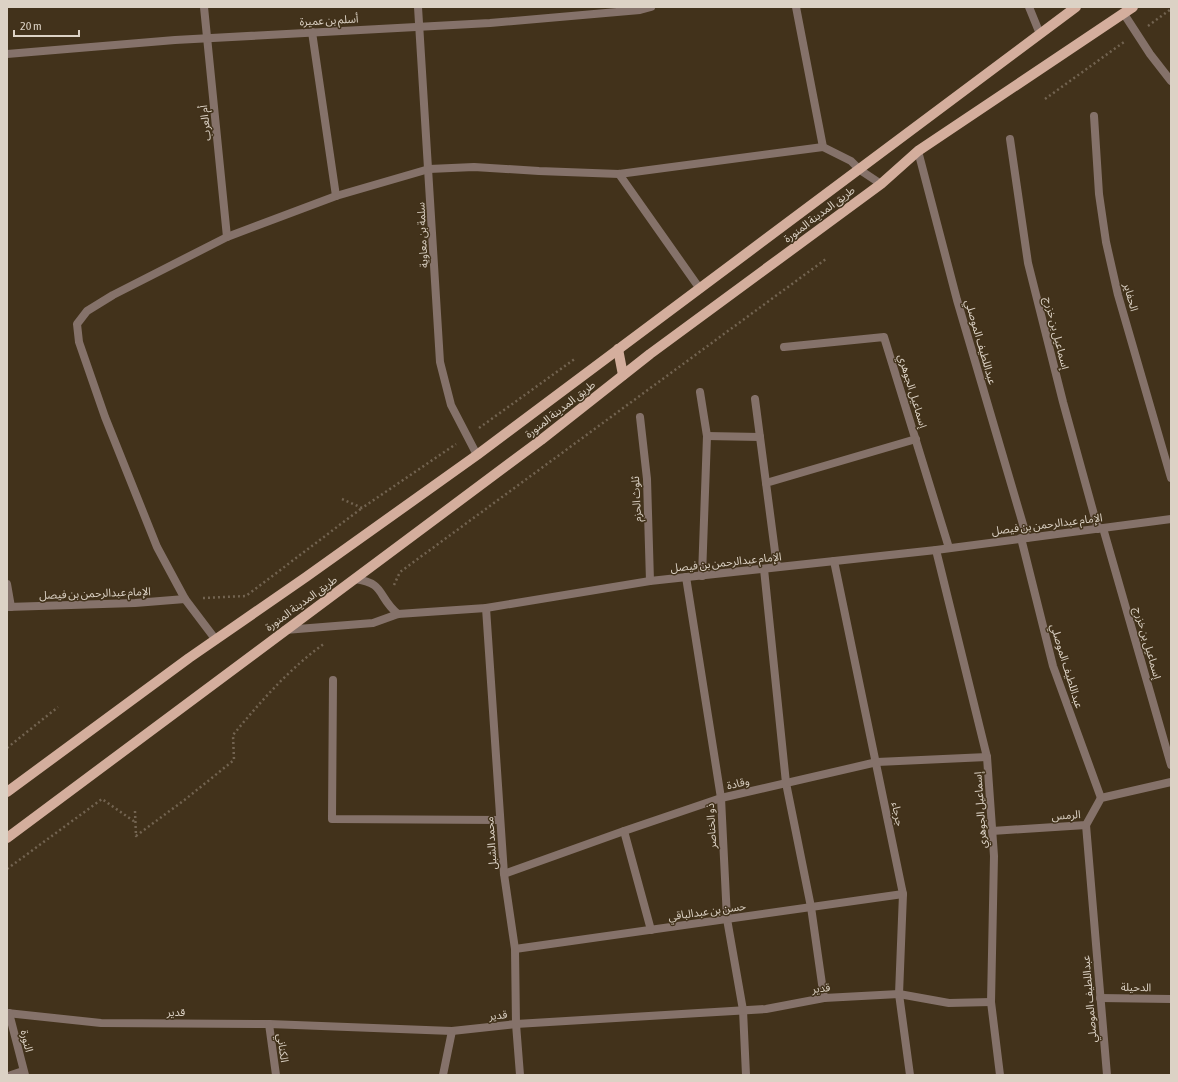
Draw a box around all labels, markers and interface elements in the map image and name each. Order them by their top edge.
scale bar [14,12,79,38]
street label: أسلم بن عميرة [299,12,359,31]
text: 20 m [20,19,42,33]
street label: أم العرب [197,104,215,142]
street label: طريق المدينة المنورة [781,183,857,245]
street label: سلمة بن معاوية [414,201,431,268]
street label: الحفاير [1120,281,1141,313]
street label: إسماعيل بن خزرج [1040,295,1072,372]
street label: عبداللطيف الموصلي [960,298,999,387]
street label: إسماعيل الجوهري [893,353,930,431]
street label: طريق المدينة المنورة [523,378,598,441]
street label: ثلوث الحزم [629,476,645,522]
street label: الإمام عبدالرحمن بن فيصل [991,511,1103,539]
street label: الإمام عبدالرحمن بن فيصل [670,550,782,576]
street label: طريق المدينة المنورة [263,573,340,634]
street label: الإمام عبدالرحمن بن فيصل [39,585,151,603]
street label: إسماعيل بن خزرج [1130,606,1164,682]
street label: عبداللطيف الموصلي [1045,622,1086,711]
street label: إسماعيل الجوهري [971,770,992,849]
street label: وقادة [726,775,751,792]
street label: جرجاء [889,801,906,828]
street label: ذو الخناصر [704,803,719,850]
street label: الرمس [1051,808,1081,823]
street label: محمد الشبل [483,816,500,870]
street label: حسن بن عبدالباقي [667,900,748,926]
street label: عبداللطيف الموصلي [1079,954,1102,1043]
street label: قدير [810,981,831,996]
street label: الدحيلة [1121,981,1151,994]
street label: قدير [166,1006,185,1019]
street label: قدير [487,1008,508,1023]
street label: النورة [17,1029,36,1054]
street label: الكناني [272,1033,291,1064]

